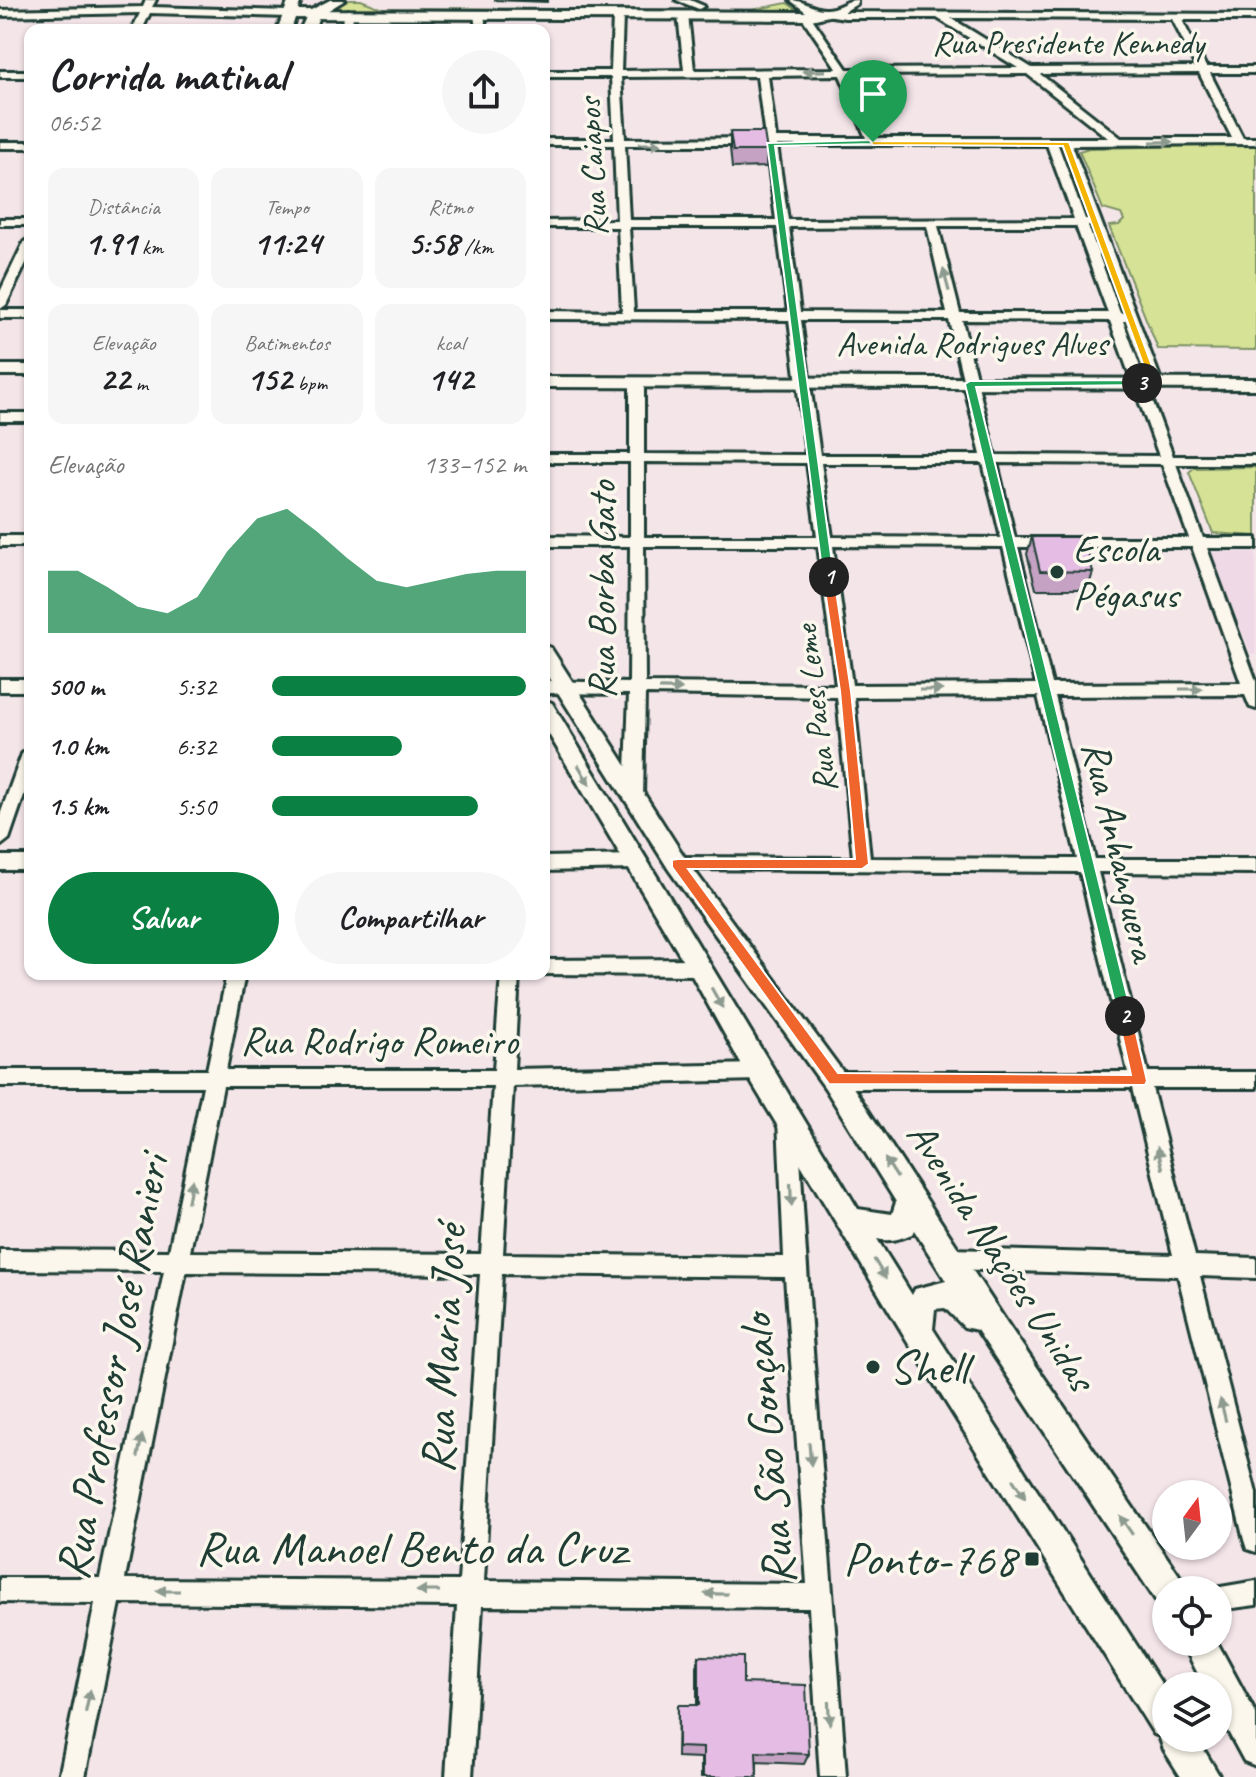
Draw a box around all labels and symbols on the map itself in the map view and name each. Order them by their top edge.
street label: Rua Presidente Kennedy [932,21,1207,64]
pin [839,60,907,142]
one-way arrow [801,65,826,78]
street label: Rua Caiapos [567,94,617,237]
one-way arrow [1150,136,1175,149]
one-way arrow [638,138,663,150]
one-way arrow [940,267,952,292]
street label: Avenida Rodrigues Alves [837,322,1111,365]
pin: 3 [1122,363,1162,403]
street label: Rua Borba Gato [577,479,627,699]
place label: Escola Pégasus [1073,524,1182,620]
pin: 1 [809,557,849,597]
marker: Escola Pégasus [1048,563,1066,581]
street label: Rua Paes Leme [783,621,847,795]
one-way arrow [659,682,684,695]
one-way arrow [1179,683,1204,695]
one-way arrow [919,684,944,696]
street label: Rua Anhanguera [1070,736,1170,969]
one-way arrow [577,764,591,786]
one-way arrow [711,987,724,1010]
pin: 2 [1105,996,1145,1036]
street label: Rua Rodrigo Romeiro [240,1016,519,1066]
street label: Avenida Nações Unidas [896,1112,1108,1402]
street label: Rua Professor José Ranieri [41,1145,184,1584]
one-way arrow [1153,1145,1165,1170]
one-way arrow [883,1157,898,1178]
one-way arrow [185,1178,197,1203]
one-way arrow [784,1183,797,1208]
street label: Rua Maria José [407,1216,480,1474]
one-way arrow [873,1258,887,1280]
street label: Rua São Gonçalo [725,1307,809,1588]
place label: Shell [889,1337,975,1397]
marker: Shell [864,1358,882,1376]
one-way arrow [1217,1397,1229,1422]
one-way arrow [134,1433,147,1458]
one-way arrow [804,1442,817,1467]
one-way arrow [1011,1478,1025,1500]
north arrow [1152,1480,1232,1560]
one-way arrow [1119,1515,1134,1536]
street label: Rua Manoel Bento da Cruz [196,1518,631,1578]
place label: Ponto-768 [843,1529,1020,1589]
marker: Ponto-768 [1023,1550,1041,1568]
one-way arrow [155,1585,180,1597]
one-way arrow [415,1585,440,1597]
one-way arrow [703,1588,728,1601]
one-way arrow [82,1688,95,1713]
one-way arrow [823,1701,836,1726]

